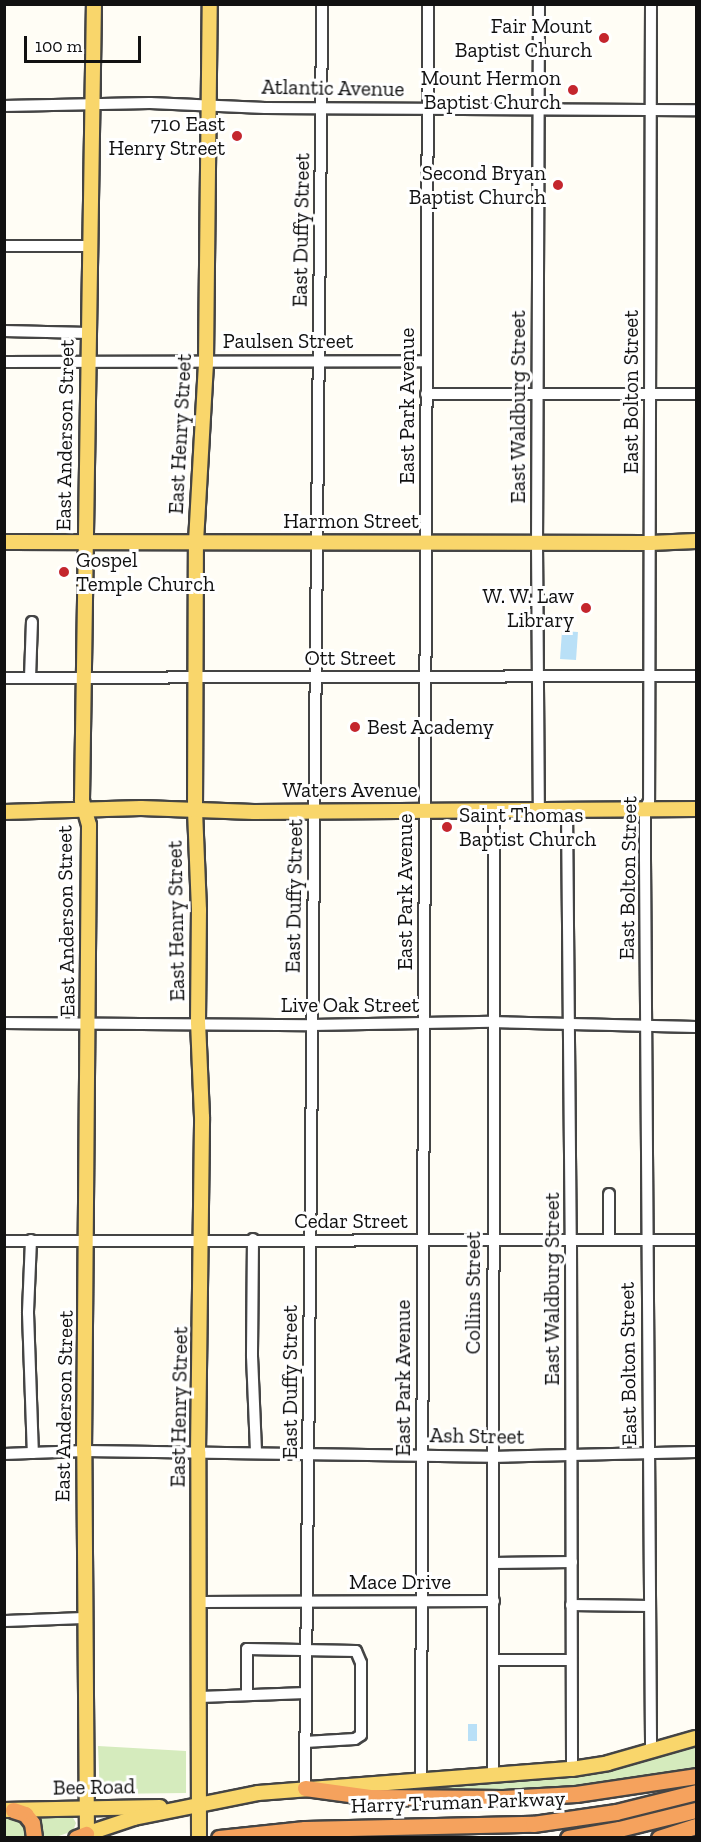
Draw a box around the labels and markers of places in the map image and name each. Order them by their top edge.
place label: Fair Mount Baptist Church [455,13,592,63]
marker: Fair Mount Baptist Church [597,31,611,45]
place label: Mount Hermon Baptist Church [421,65,561,115]
marker: Mount Hermon Baptist Church [566,83,580,97]
place label: 710 East Henry Street [108,111,225,161]
marker: 710 East Henry Street [230,129,244,143]
place label: Second Bryan Baptist Church [409,160,546,210]
marker: Second Bryan Baptist Church [551,178,565,192]
place label: Gospel Temple Church [76,547,215,597]
marker: Gospel Temple Church [57,565,71,579]
place label: W. W. Law Library [482,583,574,633]
marker: W. W. Law Library [579,601,593,615]
place label: Best Academy [367,714,494,740]
marker: Best Academy [348,720,362,734]
place label: Saint Thomas Baptist Church [459,802,596,852]
marker: Saint Thomas Baptist Church [440,820,454,834]

